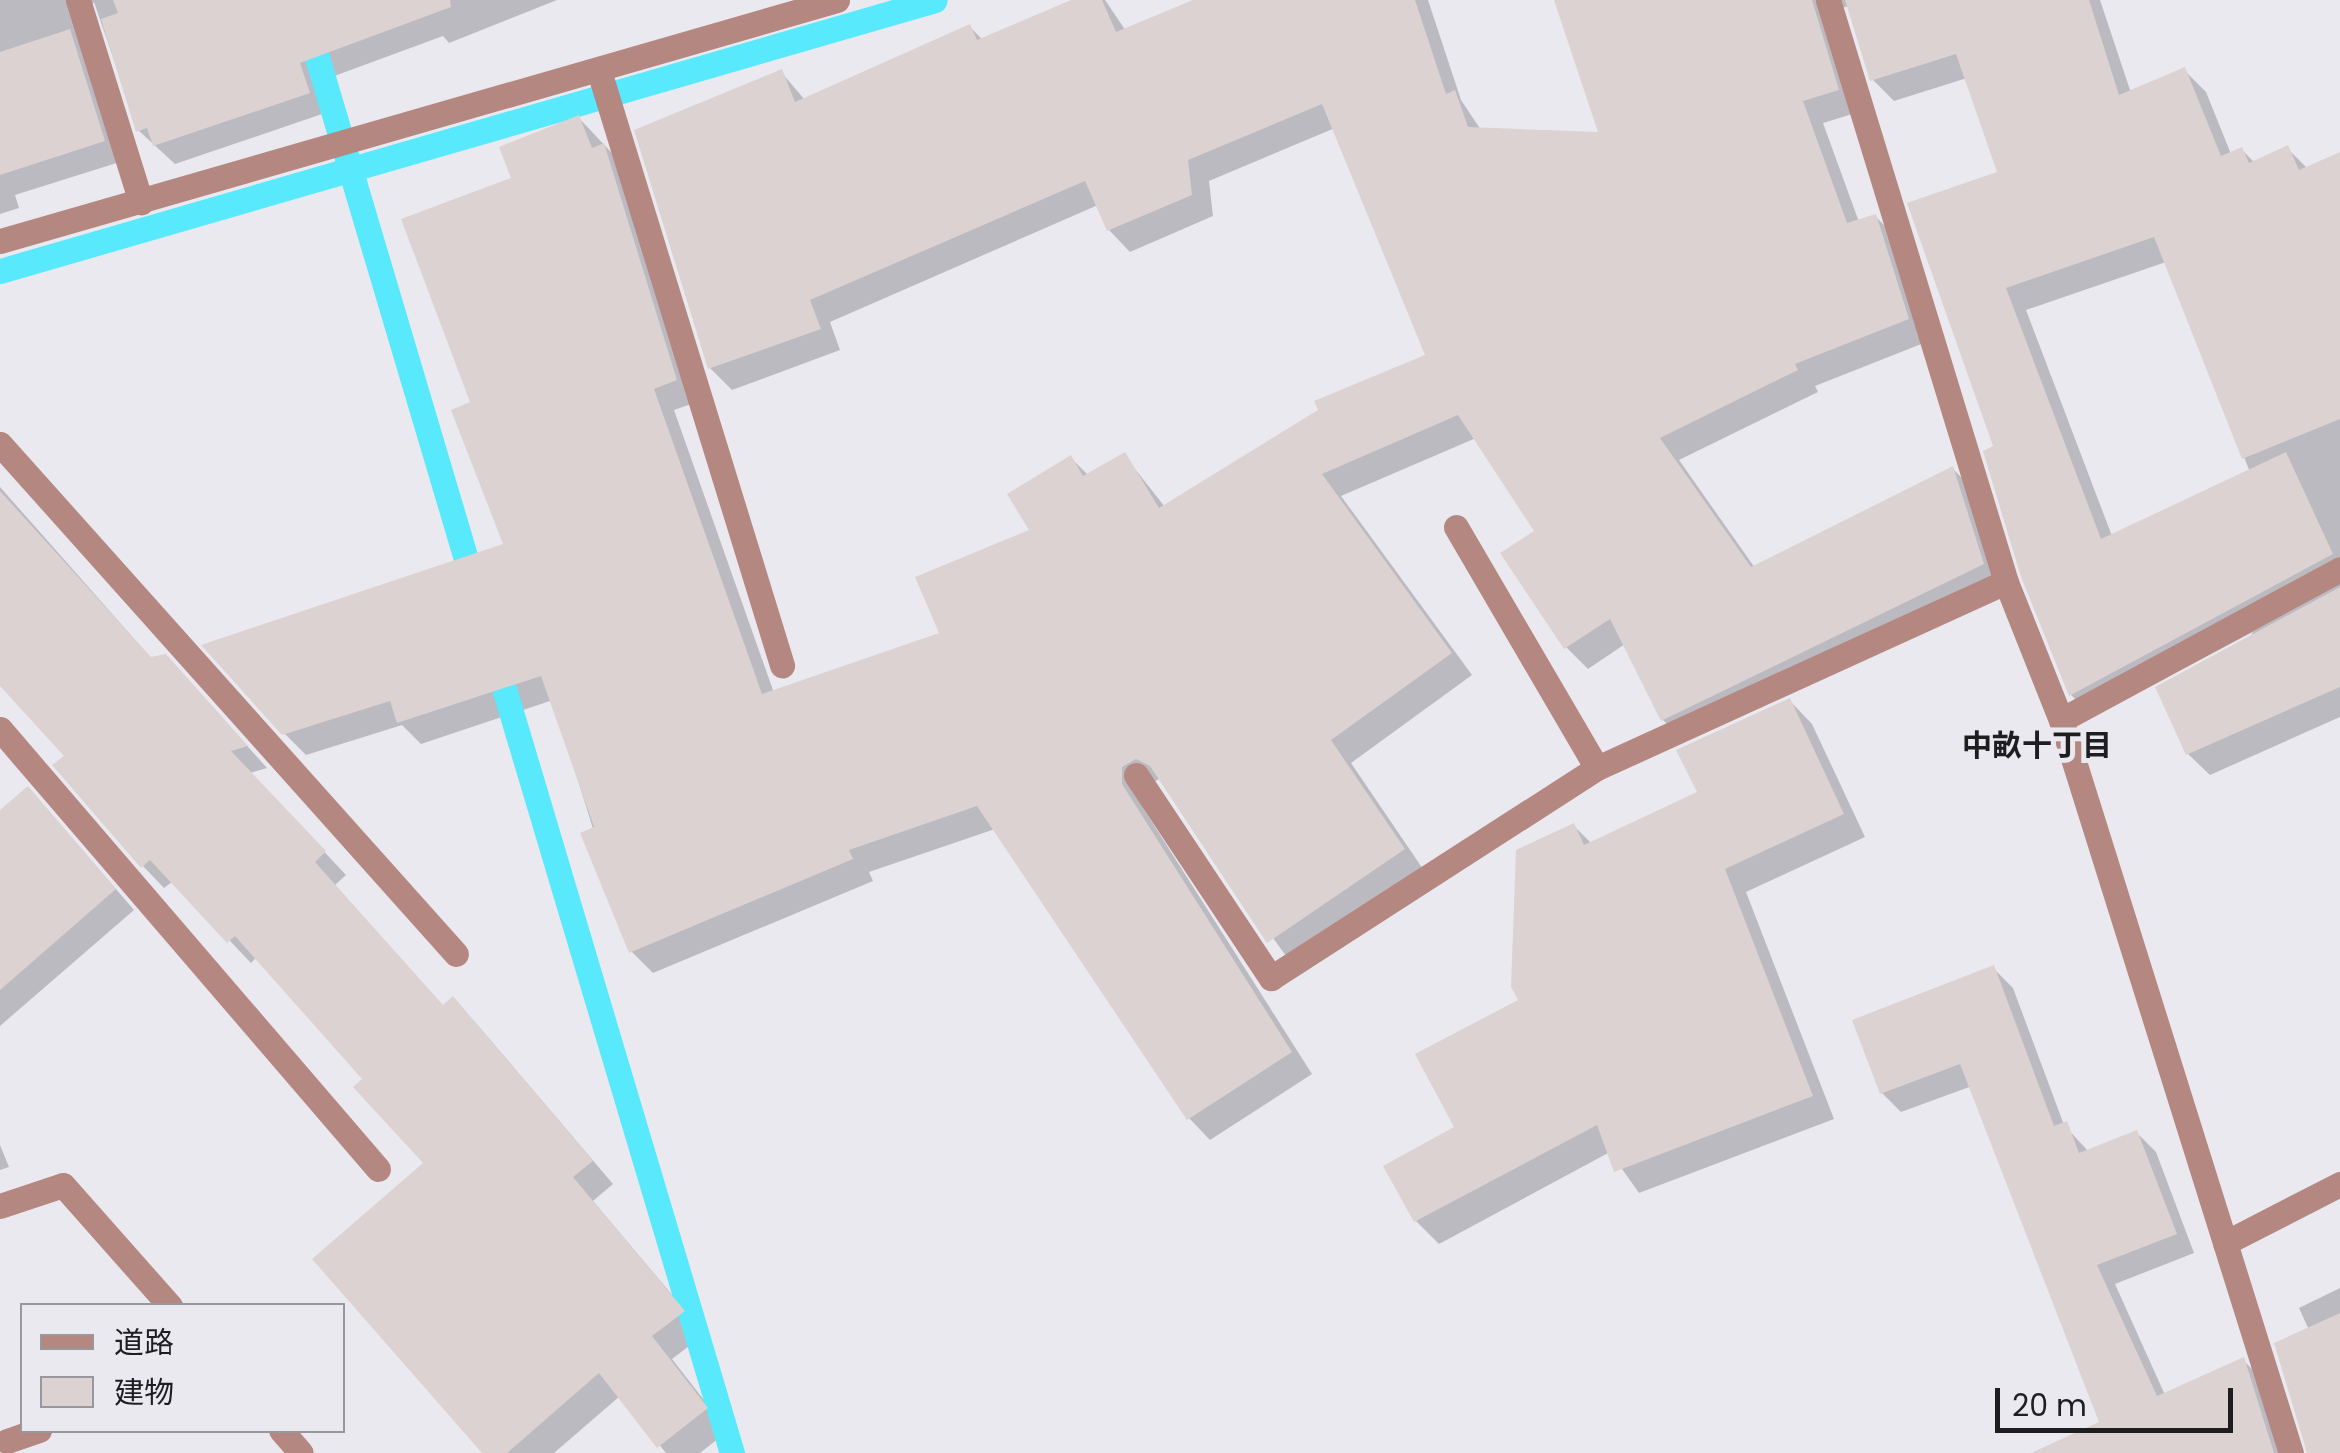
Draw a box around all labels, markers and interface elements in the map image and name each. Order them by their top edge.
district label: 中畝十丁目 [1962,728,2112,764]
legend [20,1303,345,1433]
text: 道路 [114,1321,174,1364]
scale bar [2000,1368,2238,1430]
text: 建物 [114,1371,174,1414]
text: 20 m [2012,1384,2087,1427]

